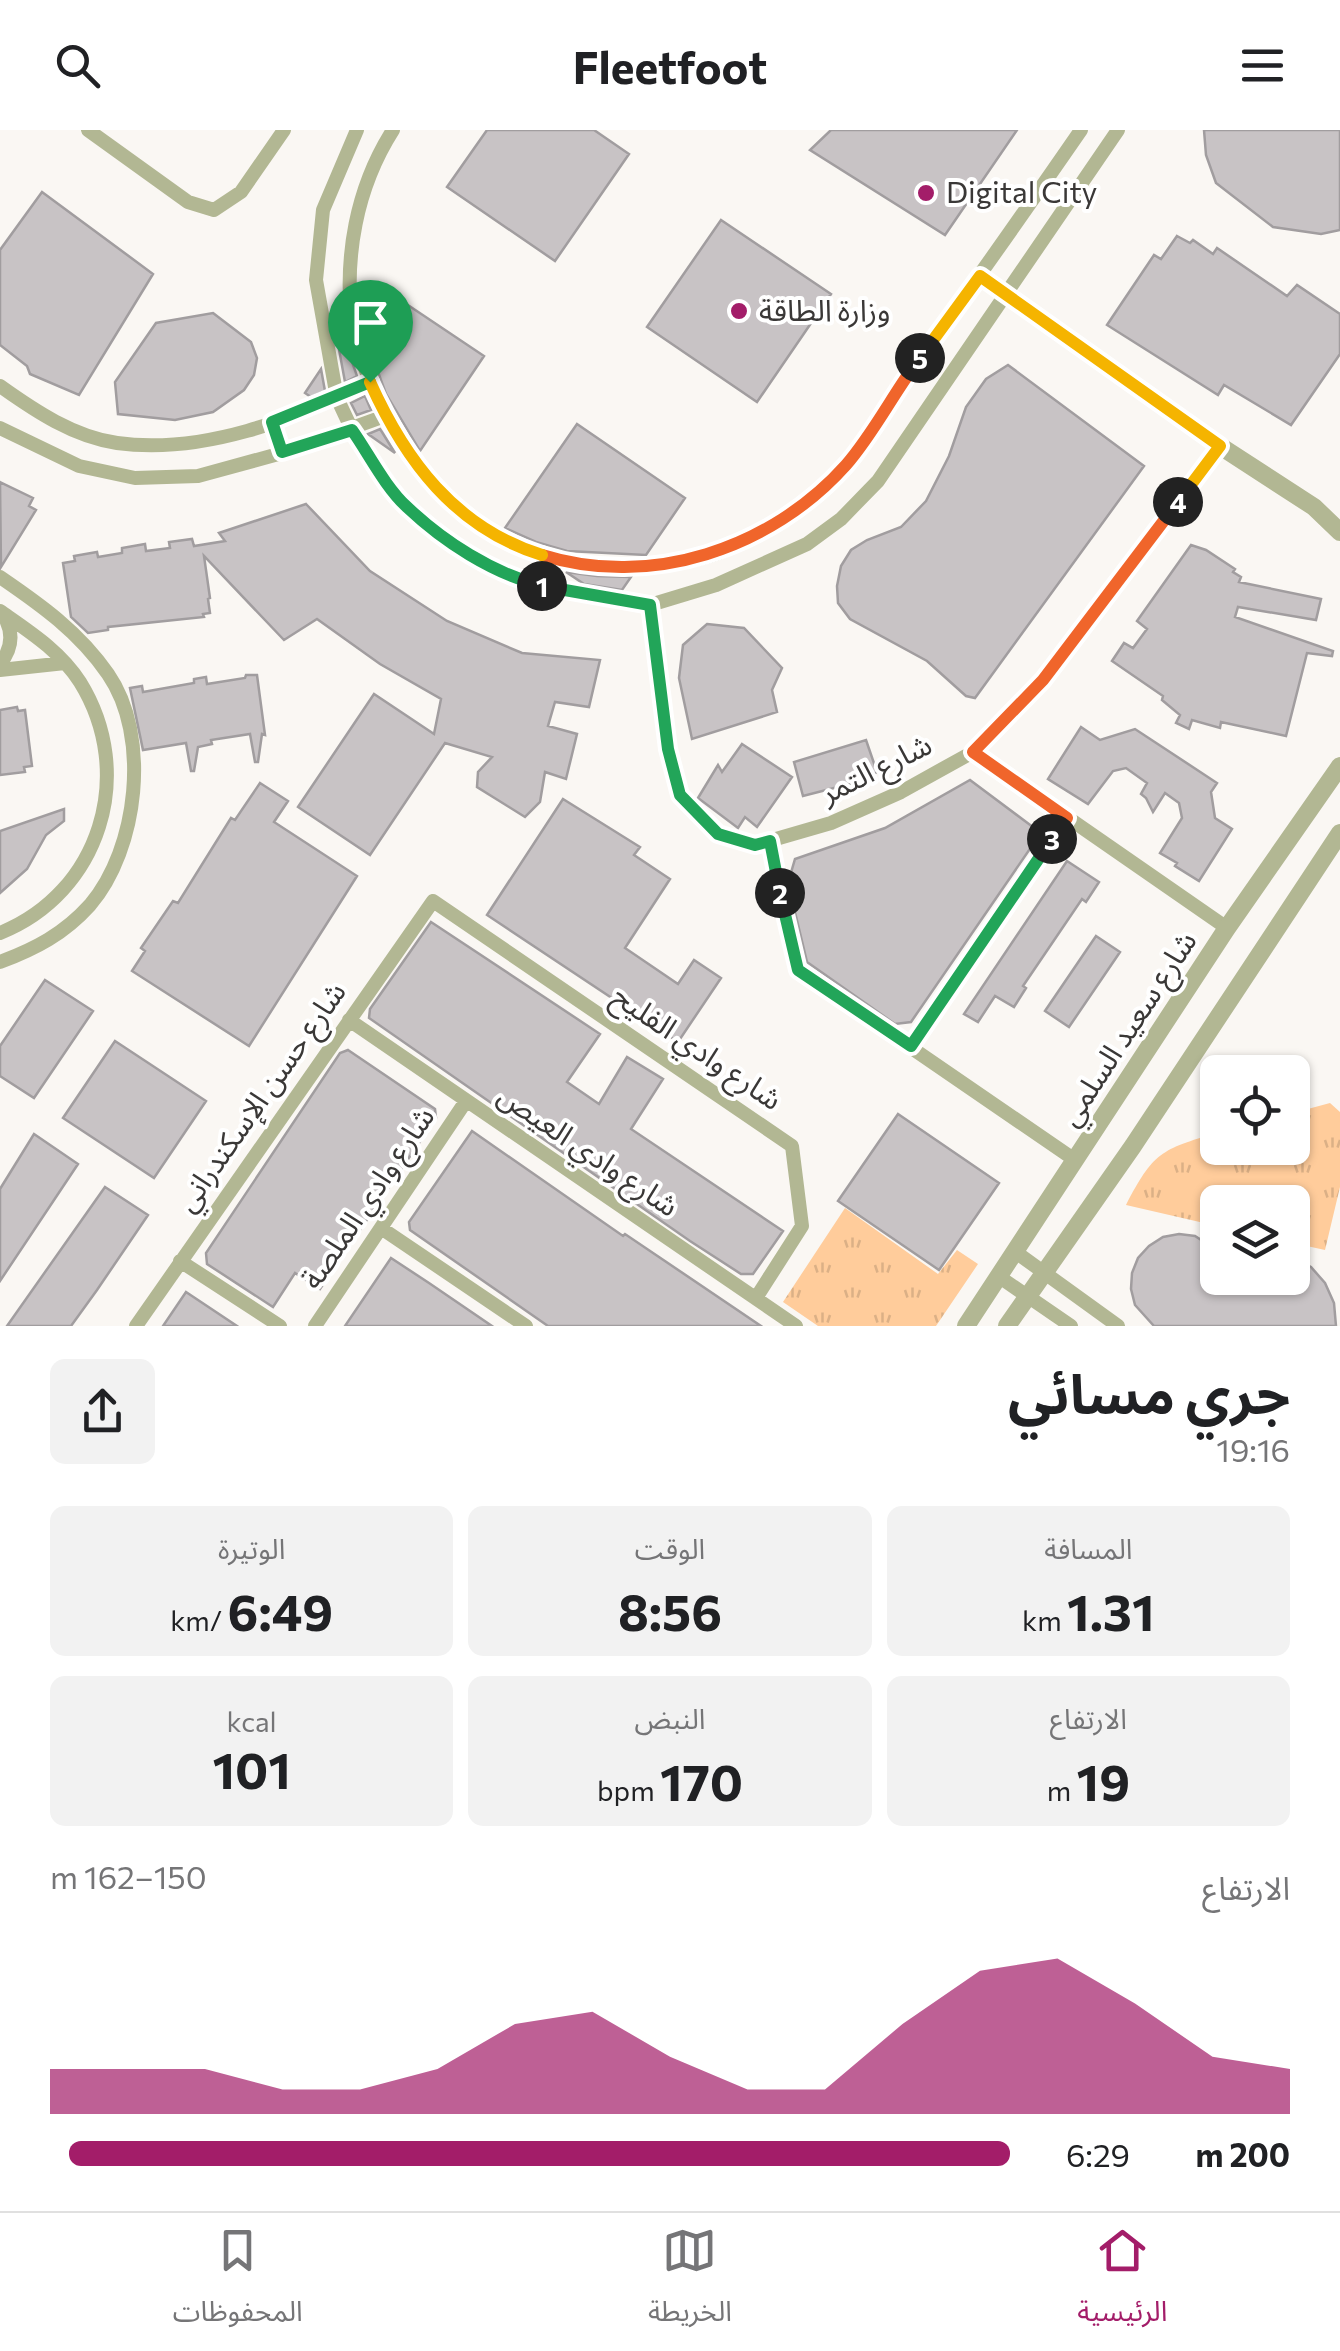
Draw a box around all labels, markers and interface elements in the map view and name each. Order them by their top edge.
icon: search [50,38,105,93]
text: Fleetfoot [573,38,767,93]
icon: menu [1235,38,1290,93]
place label: Digital City [946,172,1097,209]
marker: Digital City [915,182,937,204]
pin [328,280,413,383]
place label: وزارة الطاقة [759,290,890,328]
icon: arrive [343,295,398,350]
marker: وزارة الطاقة [728,300,750,322]
pin: 5 [895,333,945,383]
text: 5 [912,341,928,375]
pin: 4 [1153,477,1203,527]
text: 4 [1169,485,1187,519]
pin: 1 [517,561,567,611]
text: 1 [536,569,548,603]
street label: شارع التمر [812,724,939,815]
pin: 3 [1027,814,1077,864]
text: 3 [1044,822,1060,856]
pin: 2 [755,868,805,918]
text: 2 [772,876,788,910]
street label: شارع سعيد السلمي [1049,923,1209,1136]
street label: شارع حسن الإسكندراني [166,973,358,1222]
street label: شارع وادي الفليح [602,975,790,1122]
map controls [1200,1055,1310,1295]
button: locate [1200,1055,1310,1165]
street label: شارع وادي العيص [488,1075,687,1229]
street label: شارع وادي الملصة [291,1098,446,1299]
button: layers [1200,1185,1310,1295]
text: جري مسائي [1008,1358,1290,1425]
button: share [50,1359,155,1464]
text: 19:16 [1216,1429,1290,1469]
text: الوتيرة [218,1531,285,1565]
text: الوقت [635,1531,705,1565]
text: المسافة [1044,1531,1132,1565]
text: 6:49 [228,1580,333,1641]
text: 8:56 [618,1580,722,1641]
text: 1.31 [1067,1580,1155,1641]
text: /km [170,1603,228,1637]
text: km [1022,1603,1067,1637]
text: النبض [635,1701,706,1735]
text: الارتفاع [1050,1701,1127,1735]
text: kcal [227,1704,277,1738]
text: 101 [212,1738,291,1799]
text: 170 [660,1750,743,1811]
text: 19 [1077,1750,1130,1811]
text: bpm [597,1773,660,1807]
text: m [1047,1773,1077,1807]
text: 150–162 m [50,1856,207,1896]
text: الارتفاع [1202,1867,1290,1907]
text: 6:29 [1066,2134,1130,2174]
text: 200 m [1195,2134,1290,2174]
tab: المحفوظات [173,2223,303,2342]
tab: الخريطة [648,2223,732,2342]
tab: الرئيسية [1077,2223,1167,2342]

